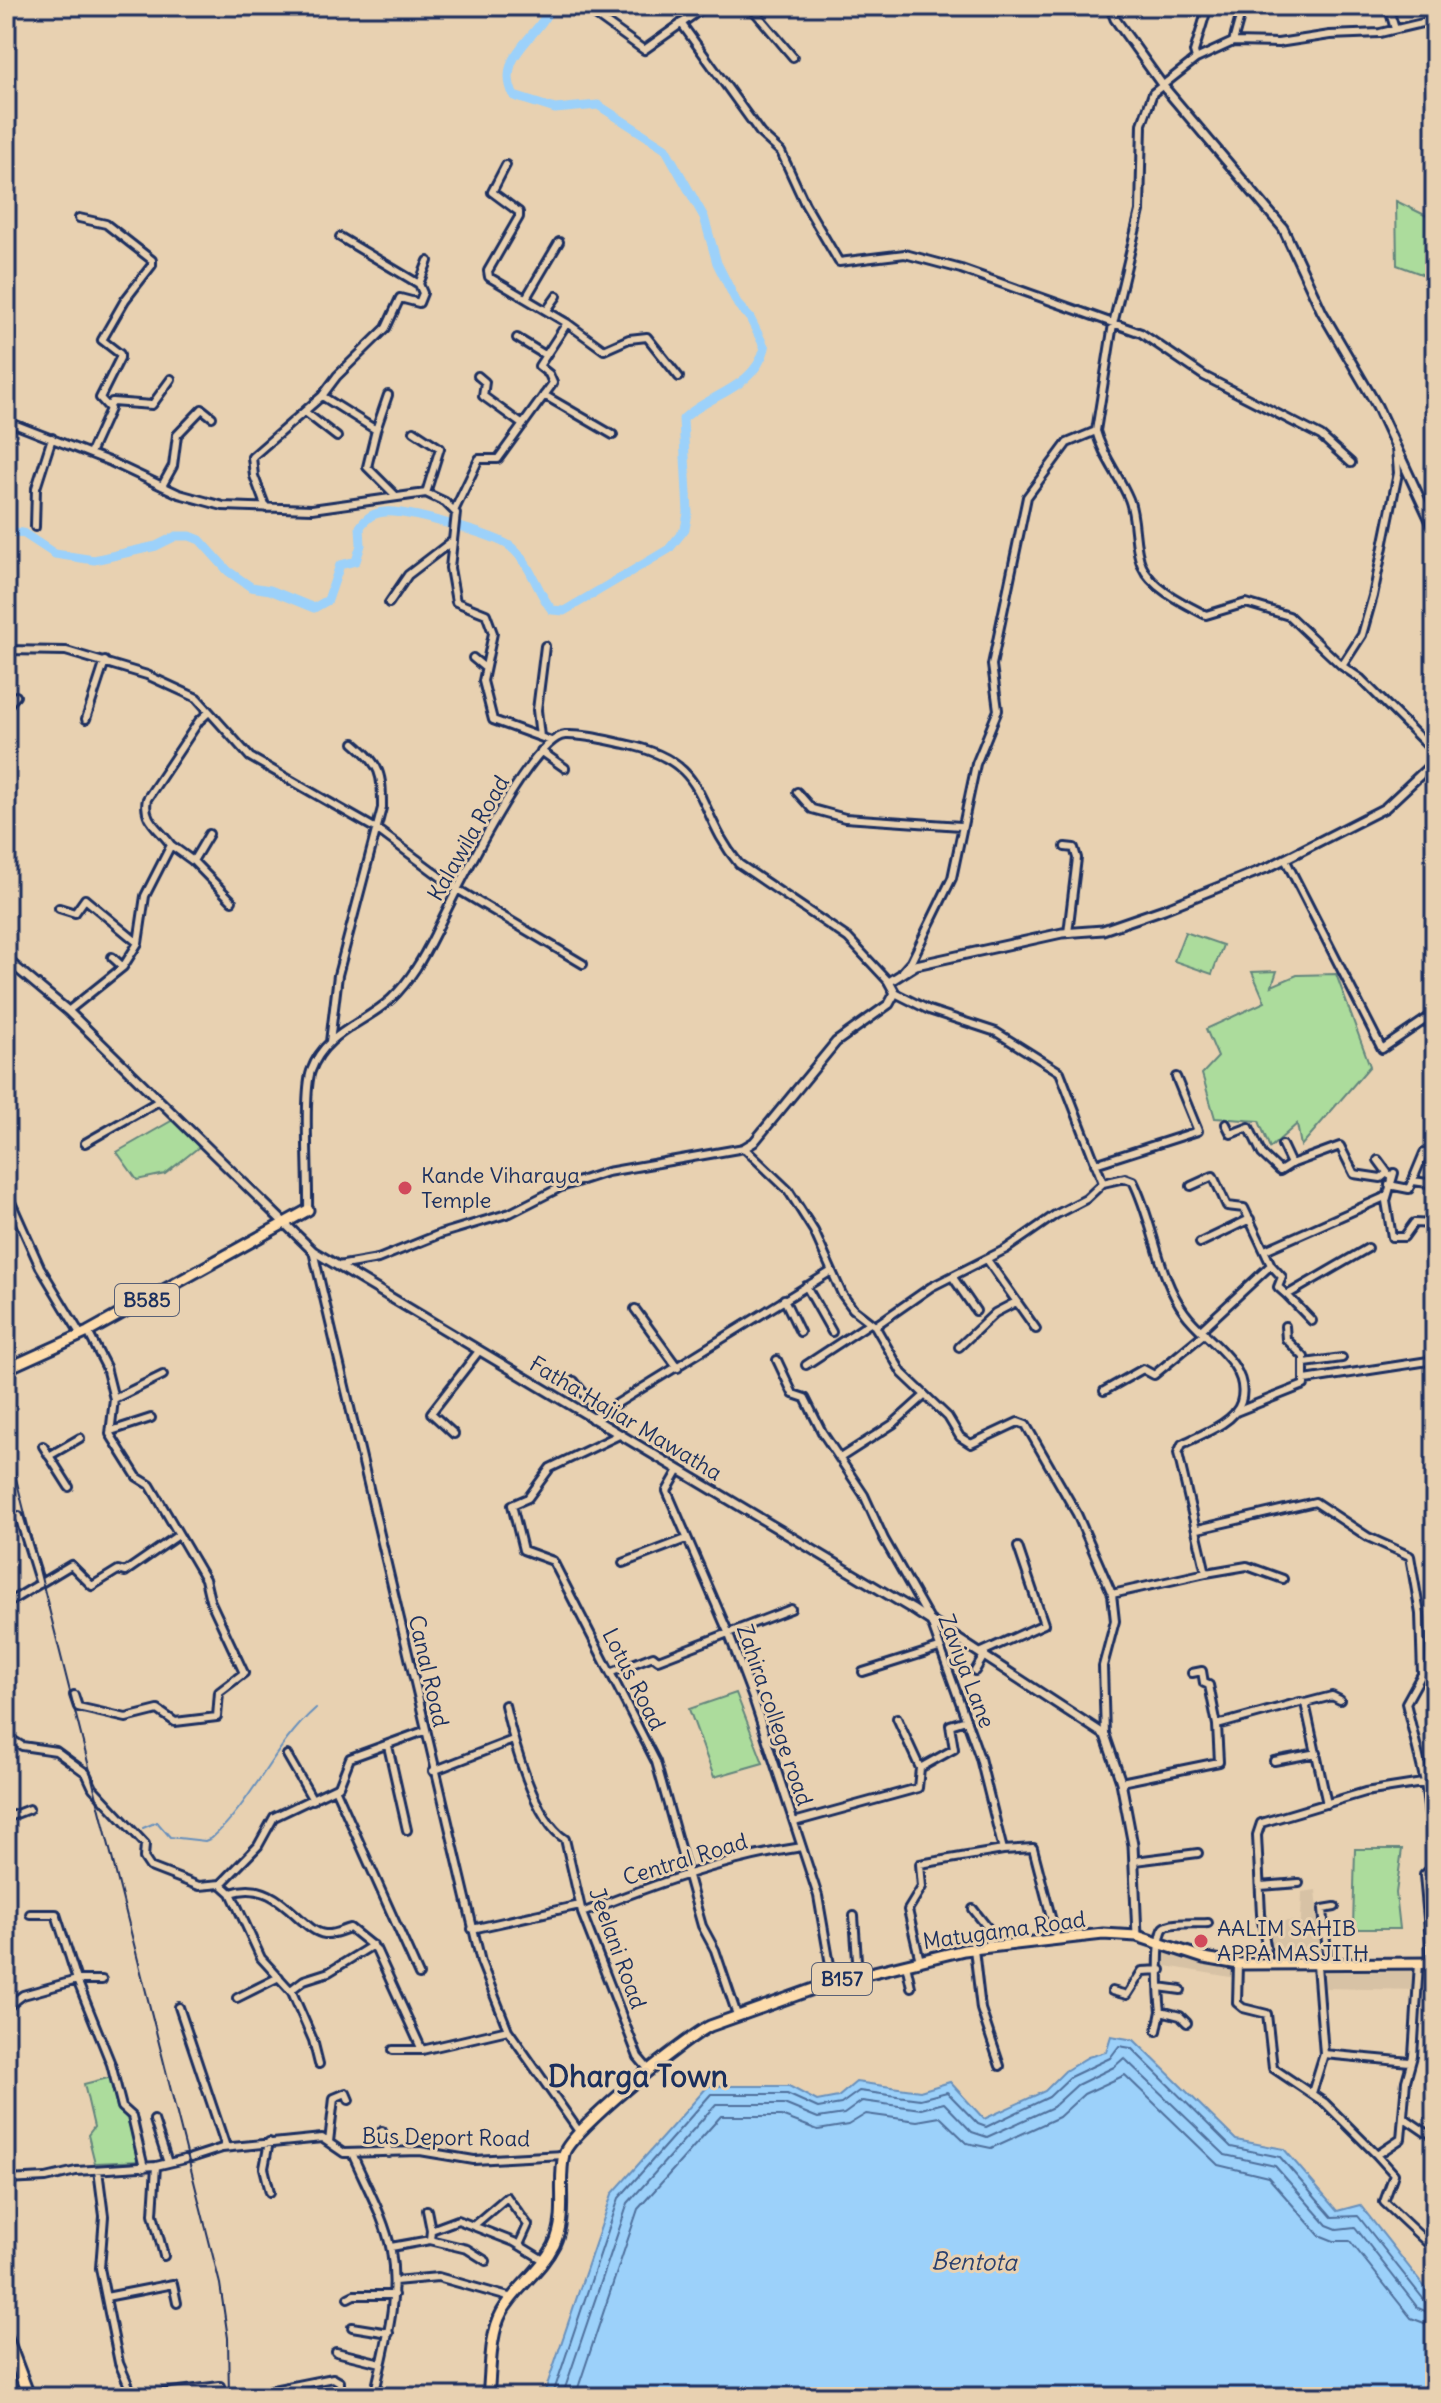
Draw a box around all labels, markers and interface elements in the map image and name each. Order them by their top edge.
street label: Kalawila Road [421,770,515,906]
place label: Kande Viharaya Temple [421,1161,580,1214]
marker: Kande Viharaya Temple [396,1179,414,1197]
road number: B585 [115,1284,179,1316]
street label: Fatha Hajiar Mawatha [525,1349,727,1487]
street label: Zaviya Lane [933,1610,1001,1732]
street label: Canal Road [403,1612,455,1730]
street label: Zahira college road [731,1621,819,1809]
street label: Lotus Road [596,1623,672,1735]
street label: Central Road [619,1827,751,1891]
street label: Jeelani Road [583,1884,653,2012]
street label: Matugama Road [921,1905,1087,1955]
place label: AALIM SAHIB APPA MASJITH [1217,1914,1369,1967]
marker: AALIM SAHIB APPA MASJITH [1192,1932,1210,1950]
road number: B157 [812,1963,872,1995]
district label: Dharga Town [548,2057,728,2095]
street label: Bus Deport Road [362,2122,530,2152]
water label: Bentota [931,2245,1018,2277]

